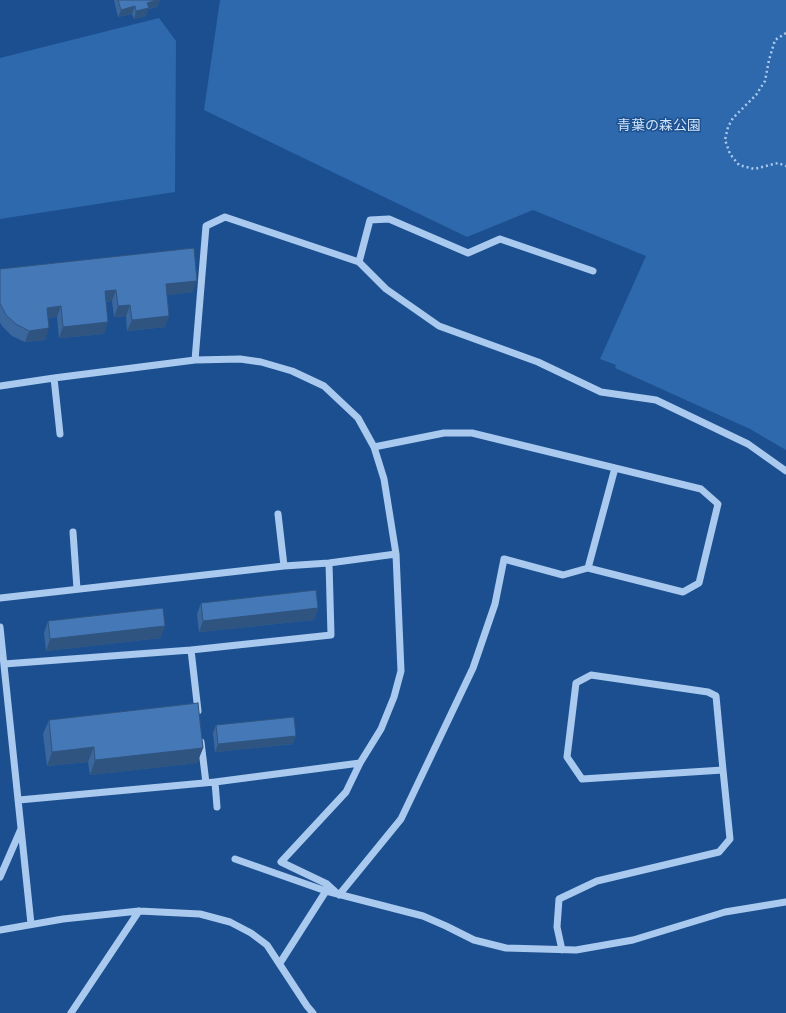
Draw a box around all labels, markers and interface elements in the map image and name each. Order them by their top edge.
park label: 青葉の森公園 [617,118,701,134]

